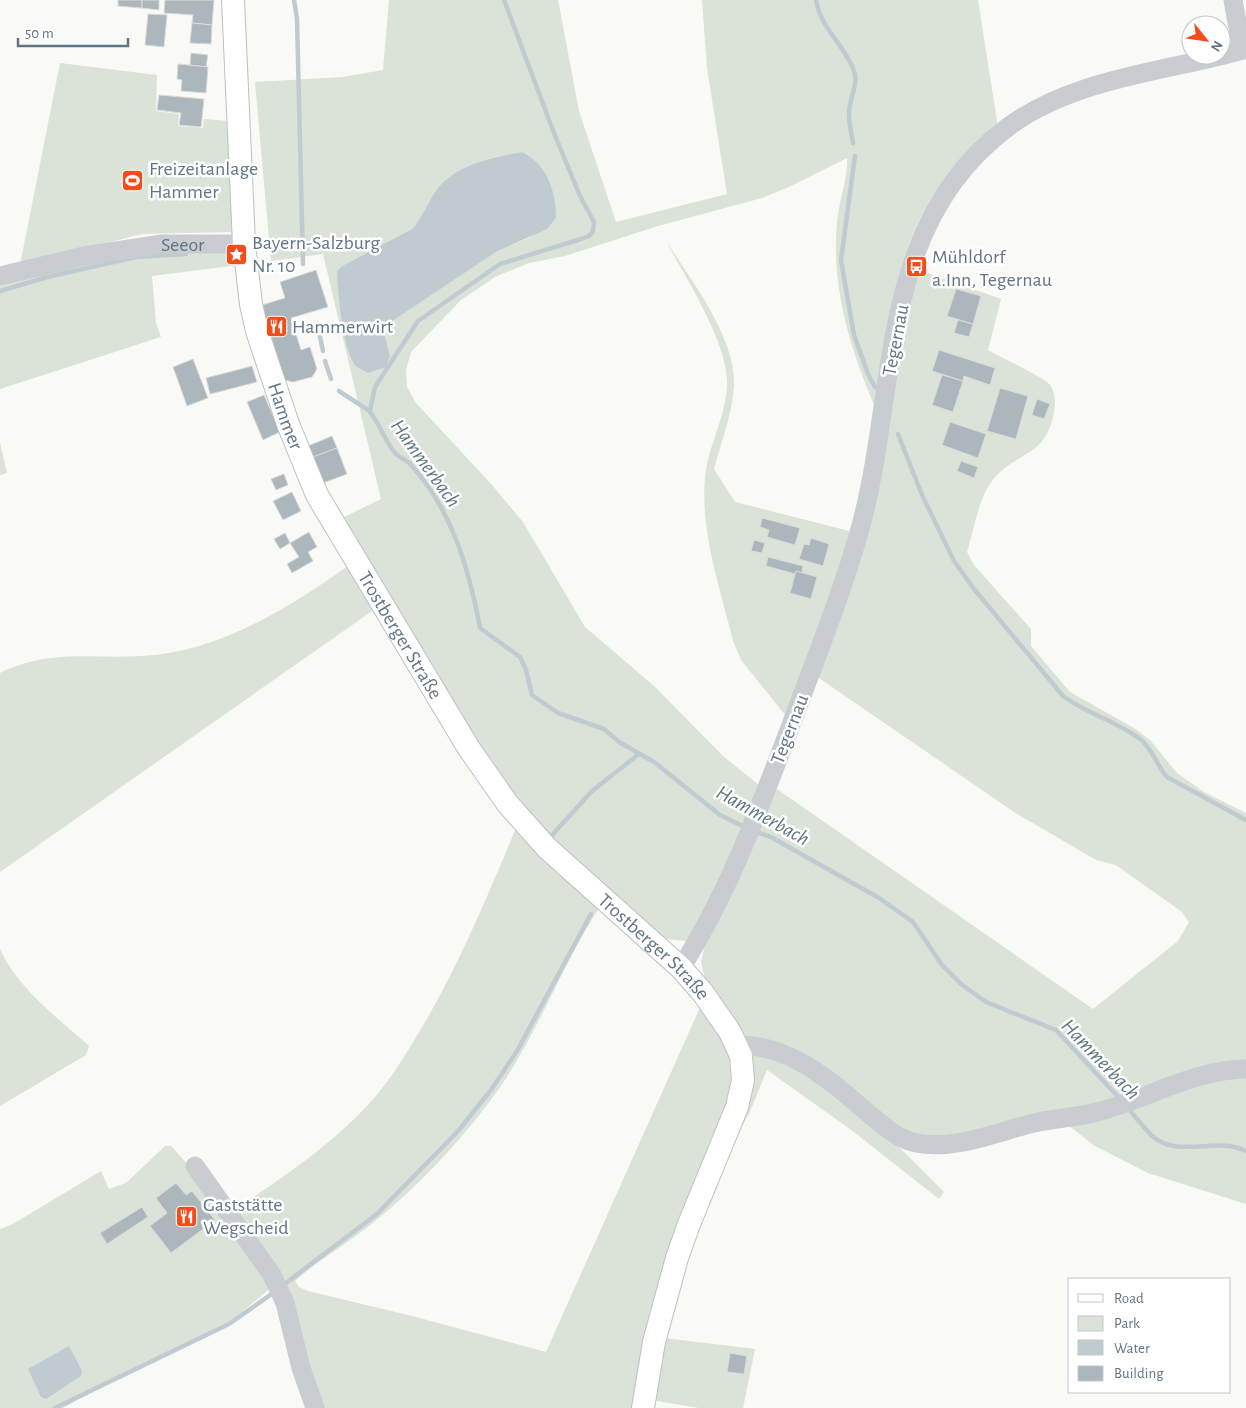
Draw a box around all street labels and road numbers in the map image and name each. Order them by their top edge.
street label: Seeor [161,235,205,255]
street label: Tegernau [879,303,913,378]
street label: Hammer [264,380,307,453]
street label: Trostberger Straße [354,568,446,703]
street label: Tegernau [768,692,812,767]
street label: Trostberger Straße [594,890,713,1003]

